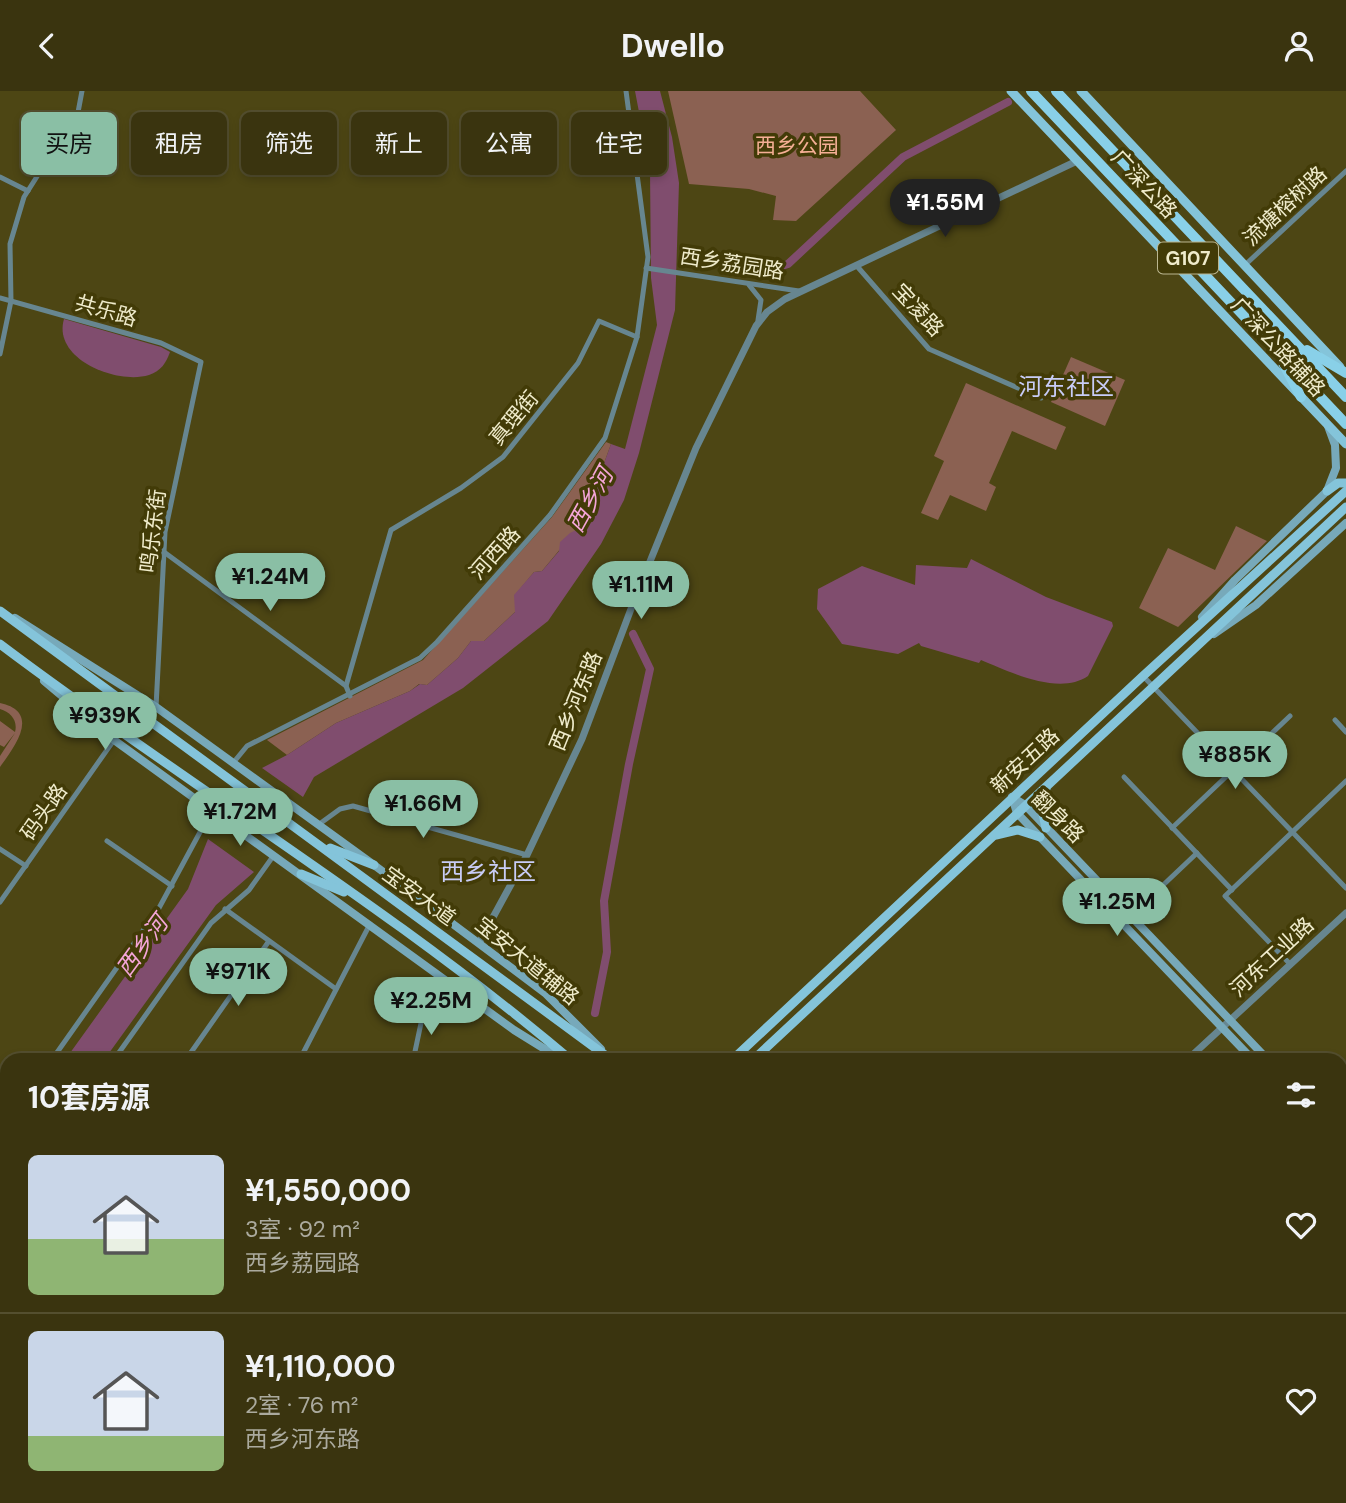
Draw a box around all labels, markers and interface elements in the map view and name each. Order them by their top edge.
text: Dwello [621,25,725,67]
icon: back [28,27,66,65]
icon: person [1280,27,1318,65]
chip: 买房 [21,112,117,175]
chip: 租房 [131,112,227,175]
chip: 筛选 [241,112,337,175]
chip: 新上 [351,112,447,175]
chip: 公寓 [461,112,557,175]
chip: 住宅 [571,112,667,175]
park label: 西乡公园 [755,132,839,160]
street label: 广深公路 [1105,144,1183,224]
street label: 流塘榕树路 [1237,160,1333,252]
pin: ¥1.55M [888,179,1002,239]
text: ¥1.55M [906,187,984,217]
street label: 西乡荔园路 [678,242,786,286]
road number: G107 [1158,243,1218,273]
street label: 宝凌路 [886,277,950,343]
street label: 共乐路 [72,289,140,333]
street label: 广深公路辅路 [1225,291,1331,403]
district label: 河东社区 [1018,371,1114,402]
street label: 真理街 [483,385,545,451]
water label: 西乡河 [560,459,622,537]
street label: 鸣乐东街 [134,488,172,574]
street label: 河西路 [464,520,526,586]
pin: ¥1.24M [213,553,327,613]
text: ¥1.24M [231,561,309,591]
pin: ¥1.11M [584,561,698,621]
text: ¥1.11M [608,569,674,599]
street label: 西乡河东路 [543,647,609,755]
pin: ¥939K [56,693,154,752]
text: ¥939K [69,700,141,730]
street label: 新安五路 [985,722,1065,800]
pin: ¥885K [1186,731,1284,791]
text: ¥885K [1198,739,1272,769]
street label: 码头路 [14,778,74,846]
pin: ¥1.66M [366,781,480,840]
street label: 翻身路 [1026,785,1090,849]
text: ¥1.66M [384,788,462,818]
pin: ¥1.72M [183,789,297,848]
text: ¥1.72M [203,796,277,826]
district label: 西乡社区 [440,856,536,887]
street label: 宝安大道 [377,860,461,932]
pin: ¥1.25M [1060,879,1174,938]
text: ¥1.25M [1078,886,1156,916]
water label: 西乡河 [110,906,177,983]
street label: 宝安大道辅路 [469,910,585,1012]
street label: 河东工业路 [1224,911,1320,1003]
pin: ¥971K [189,949,287,1008]
text: ¥971K [205,956,271,986]
pin: ¥2.25M [374,977,488,1037]
text: ¥2.25M [390,985,472,1015]
icon: filters [1282,1076,1320,1114]
text: 10套房源 [28,1078,150,1117]
text: ¥1,550,000 [245,1171,411,1210]
icon: home [84,1183,168,1267]
icon: heart [1282,1206,1320,1244]
text: 3室 · 92 m² [245,1214,360,1244]
text: 西乡荔园路 [245,1248,360,1278]
text: ¥1,110,000 [245,1347,396,1386]
icon: home [84,1359,168,1443]
icon: heart [1282,1382,1320,1420]
text: 2室 · 76 m² [245,1390,358,1420]
text: 西乡河东路 [245,1424,360,1454]

